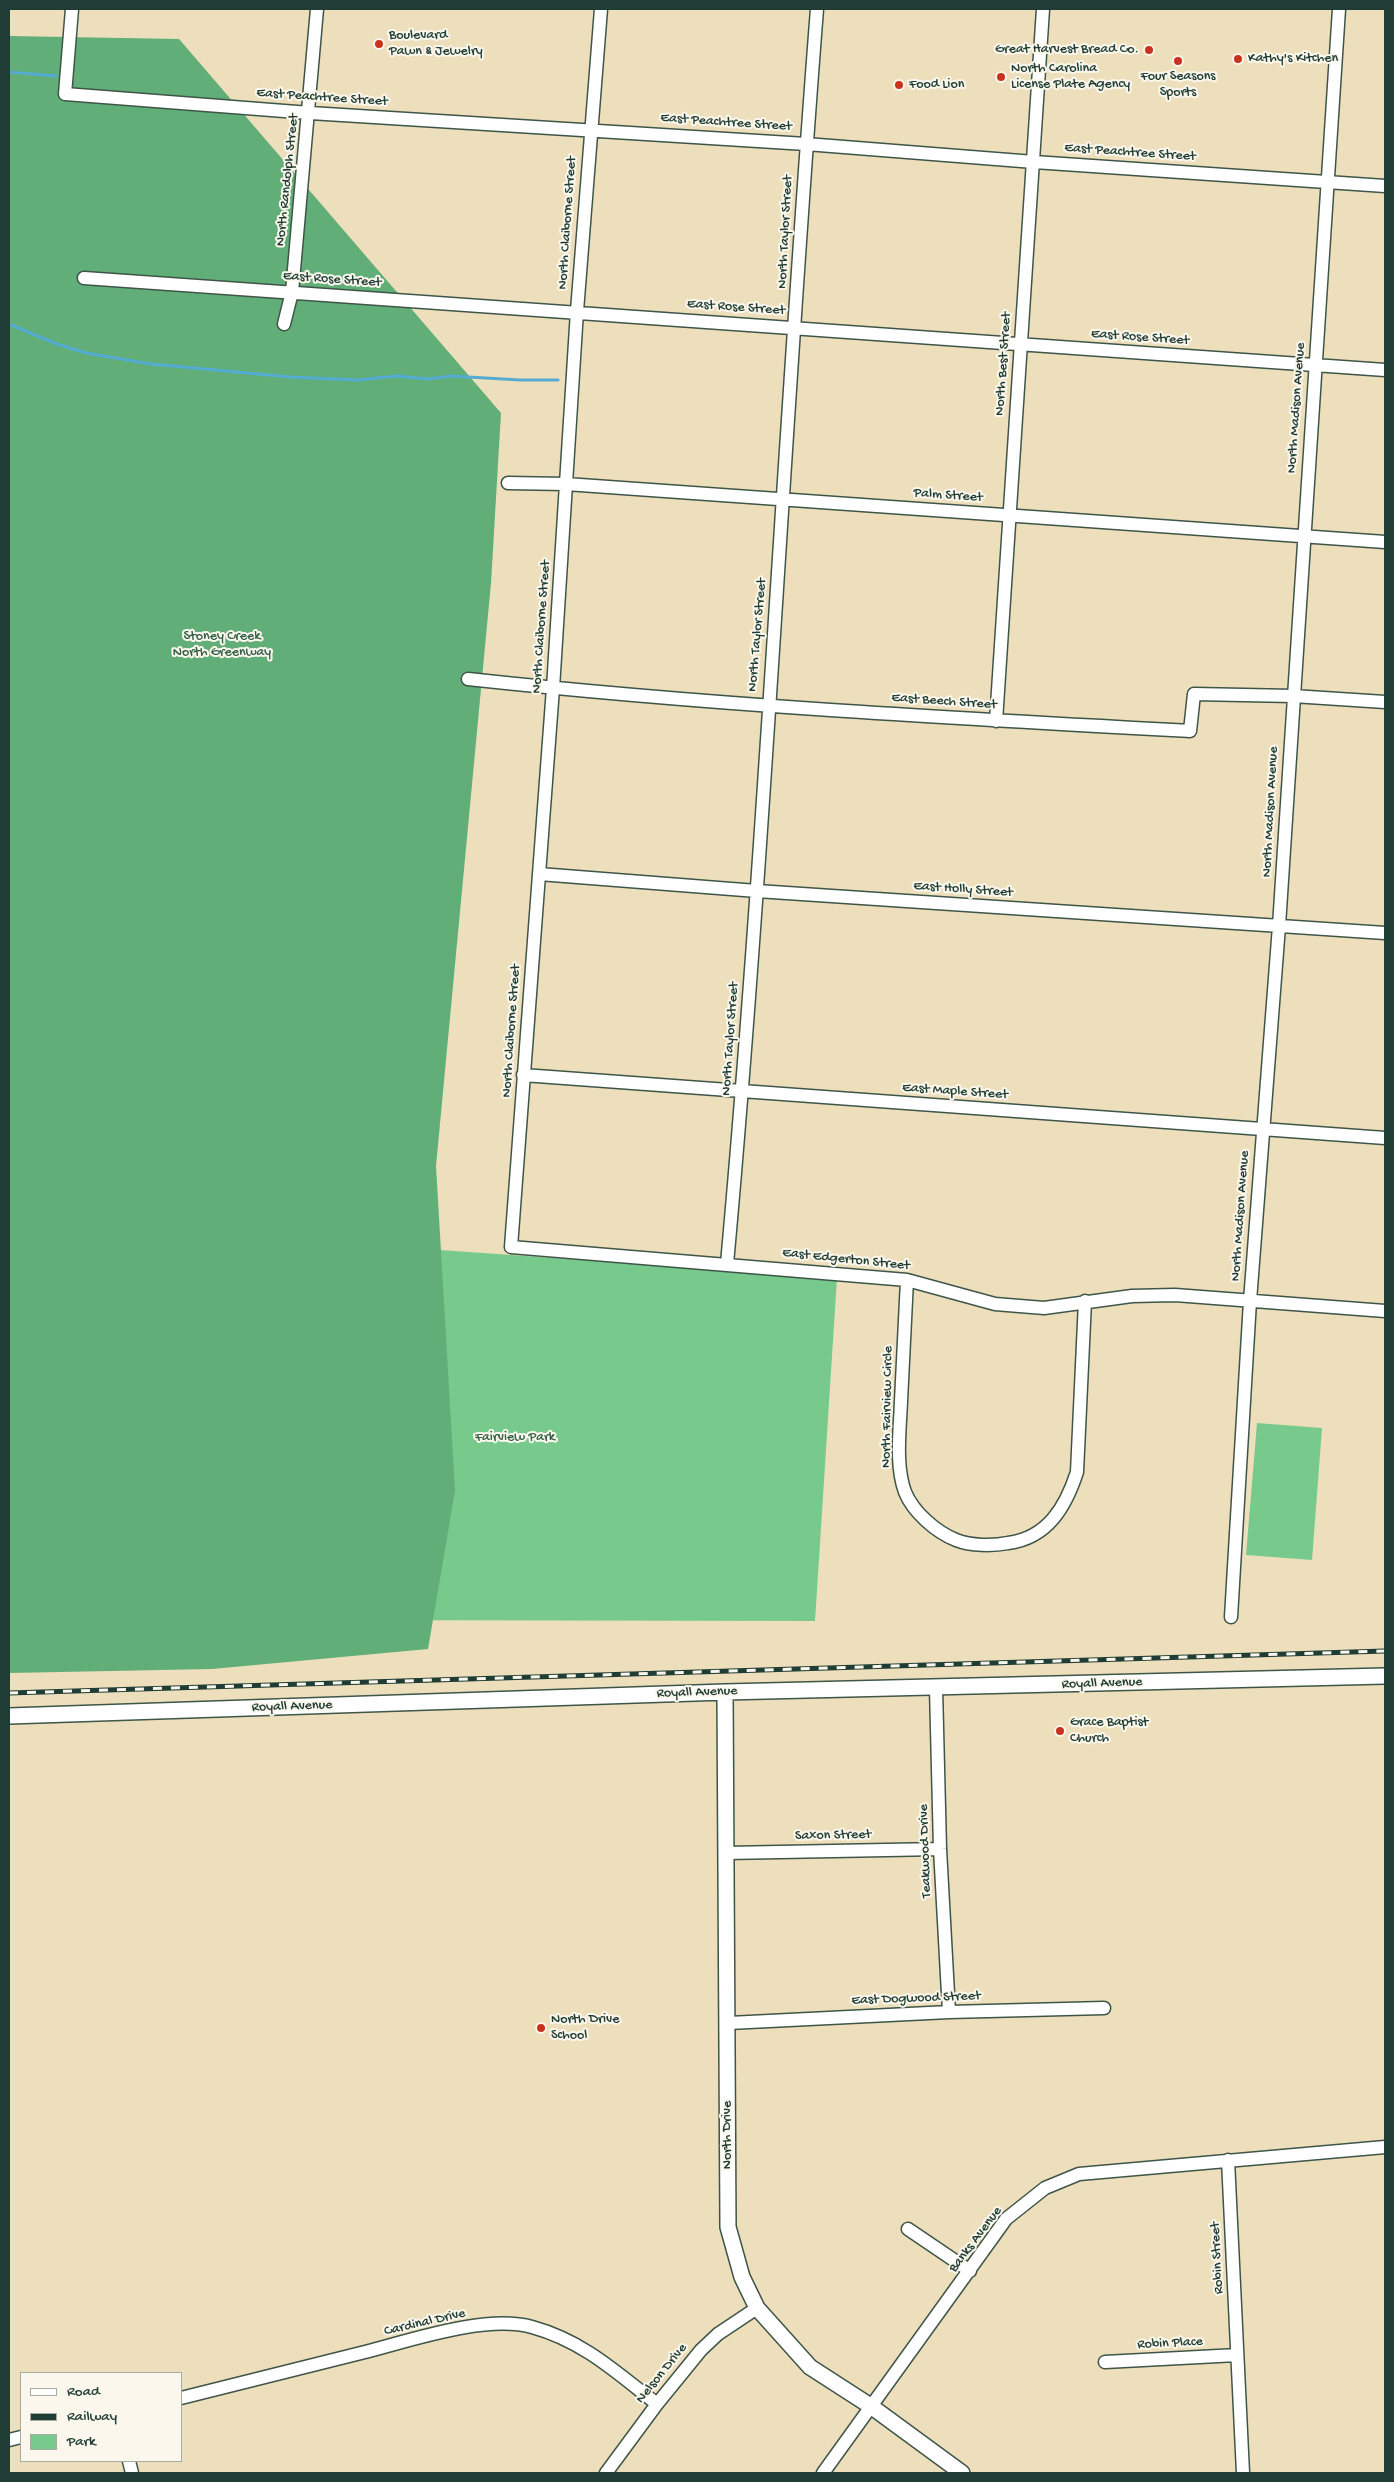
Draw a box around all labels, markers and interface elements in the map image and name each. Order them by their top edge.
place label: Boulevard Pawn & Jewelry [389,28,483,60]
marker: Boulevard Pawn & Jewelry [373,38,385,50]
place label: Great Harvest Bread Co. [995,42,1139,58]
marker: Great Harvest Bread Co. [1143,44,1155,56]
place label: Kathy's Kitchen [1248,51,1338,67]
marker: Kathy's Kitchen [1232,53,1244,65]
marker: Four Seasons Sports [1172,55,1184,67]
place label: North Carolina License Plate Agency [1011,61,1130,94]
place label: Four Seasons Sports [1141,69,1215,102]
marker: North Carolina License Plate Agency [995,71,1007,83]
place label: Food Lion [909,77,964,93]
marker: Food Lion [893,79,905,91]
street label: East Peachtree Street [256,85,388,111]
street label: East Peachtree Street [660,110,792,136]
street label: North Randolph Street [273,113,303,247]
street label: East Peachtree Street [1064,140,1196,166]
street label: North Claiborne Street [555,156,581,290]
street label: North Taylor Street [775,175,797,289]
street label: East Rose Street [282,268,382,292]
street label: East Rose Street [686,296,786,320]
street label: North Best Street [992,312,1016,416]
street label: East Rose Street [1090,326,1190,350]
street label: North Madison Avenue [1284,342,1310,474]
street label: Palm Street [913,485,983,507]
street label: North Claiborne Street [529,560,555,694]
street label: North Taylor Street [745,578,771,692]
park label: Stoney Creek North Greenway [173,629,271,662]
street label: East Beech Street [891,690,997,714]
street label: North Madison Avenue [1259,746,1283,878]
street label: East Holly Street [913,878,1013,902]
street label: North Claiborne Street [499,964,525,1098]
street label: North Taylor Street [719,982,743,1096]
street label: East Maple Street [902,1080,1008,1104]
street label: North Madison Avenue [1228,1150,1254,1282]
street label: East Edgerton Street [781,1245,911,1275]
street label: North Fairview Circle [879,1346,897,1468]
park label: Fairview Park [475,1430,555,1446]
street label: Royall Avenue [1061,1674,1143,1694]
street label: Royall Avenue [656,1683,738,1703]
street label: Royall Avenue [251,1697,333,1717]
place label: Grace Baptist Church [1070,1715,1148,1748]
marker: Grace Baptist Church [1054,1725,1066,1737]
street label: Teakwood Drive [916,1804,936,1898]
street label: Saxon Street [795,1827,871,1845]
street label: East Dogwood Street [851,1988,981,2010]
place label: North Drive School [551,2012,619,2044]
marker: North Drive School [535,2022,547,2034]
street label: North Drive [720,2101,736,2169]
street label: Banks Avenue [946,2204,1006,2276]
street label: Robin Street [1208,2221,1228,2295]
street label: Cardinal Drive [383,2305,467,2341]
street label: Robin Place [1137,2334,1203,2354]
street label: Nelson Drive [633,2341,691,2407]
legend [20,2372,182,2462]
text: Road [67,2383,100,2401]
text: Railway [67,2408,117,2426]
text: Park [67,2433,96,2451]

